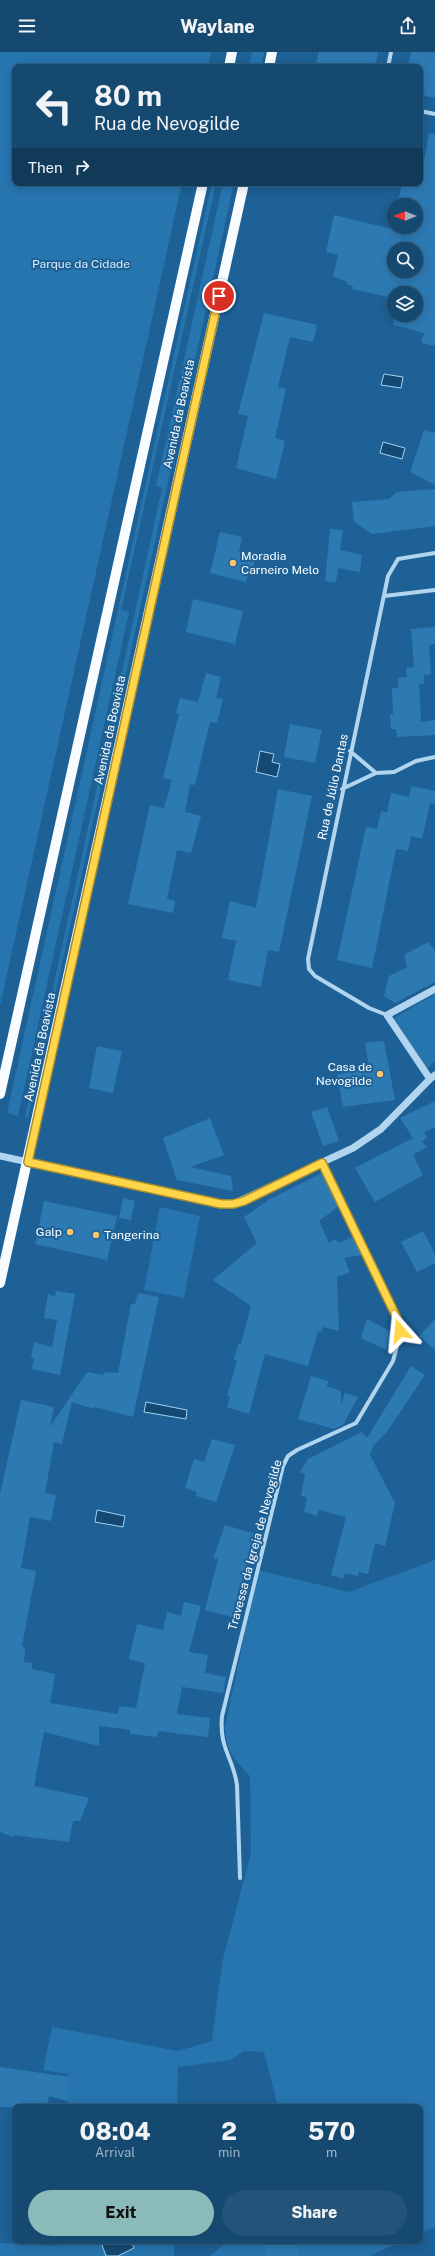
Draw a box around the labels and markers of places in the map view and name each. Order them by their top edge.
pin [202,279,236,313]
place label: Moradia Carneiro Melo [241,549,319,577]
marker: Moradia Carneiro Melo [228,558,238,568]
place label: Casa de Nevogilde [316,1060,372,1088]
marker: Casa de Nevogilde [375,1069,385,1079]
place label: Galp [36,1225,62,1239]
marker: Galp [65,1227,75,1237]
place label: Tangerina [104,1228,159,1242]
marker: Tangerina [91,1230,101,1240]

